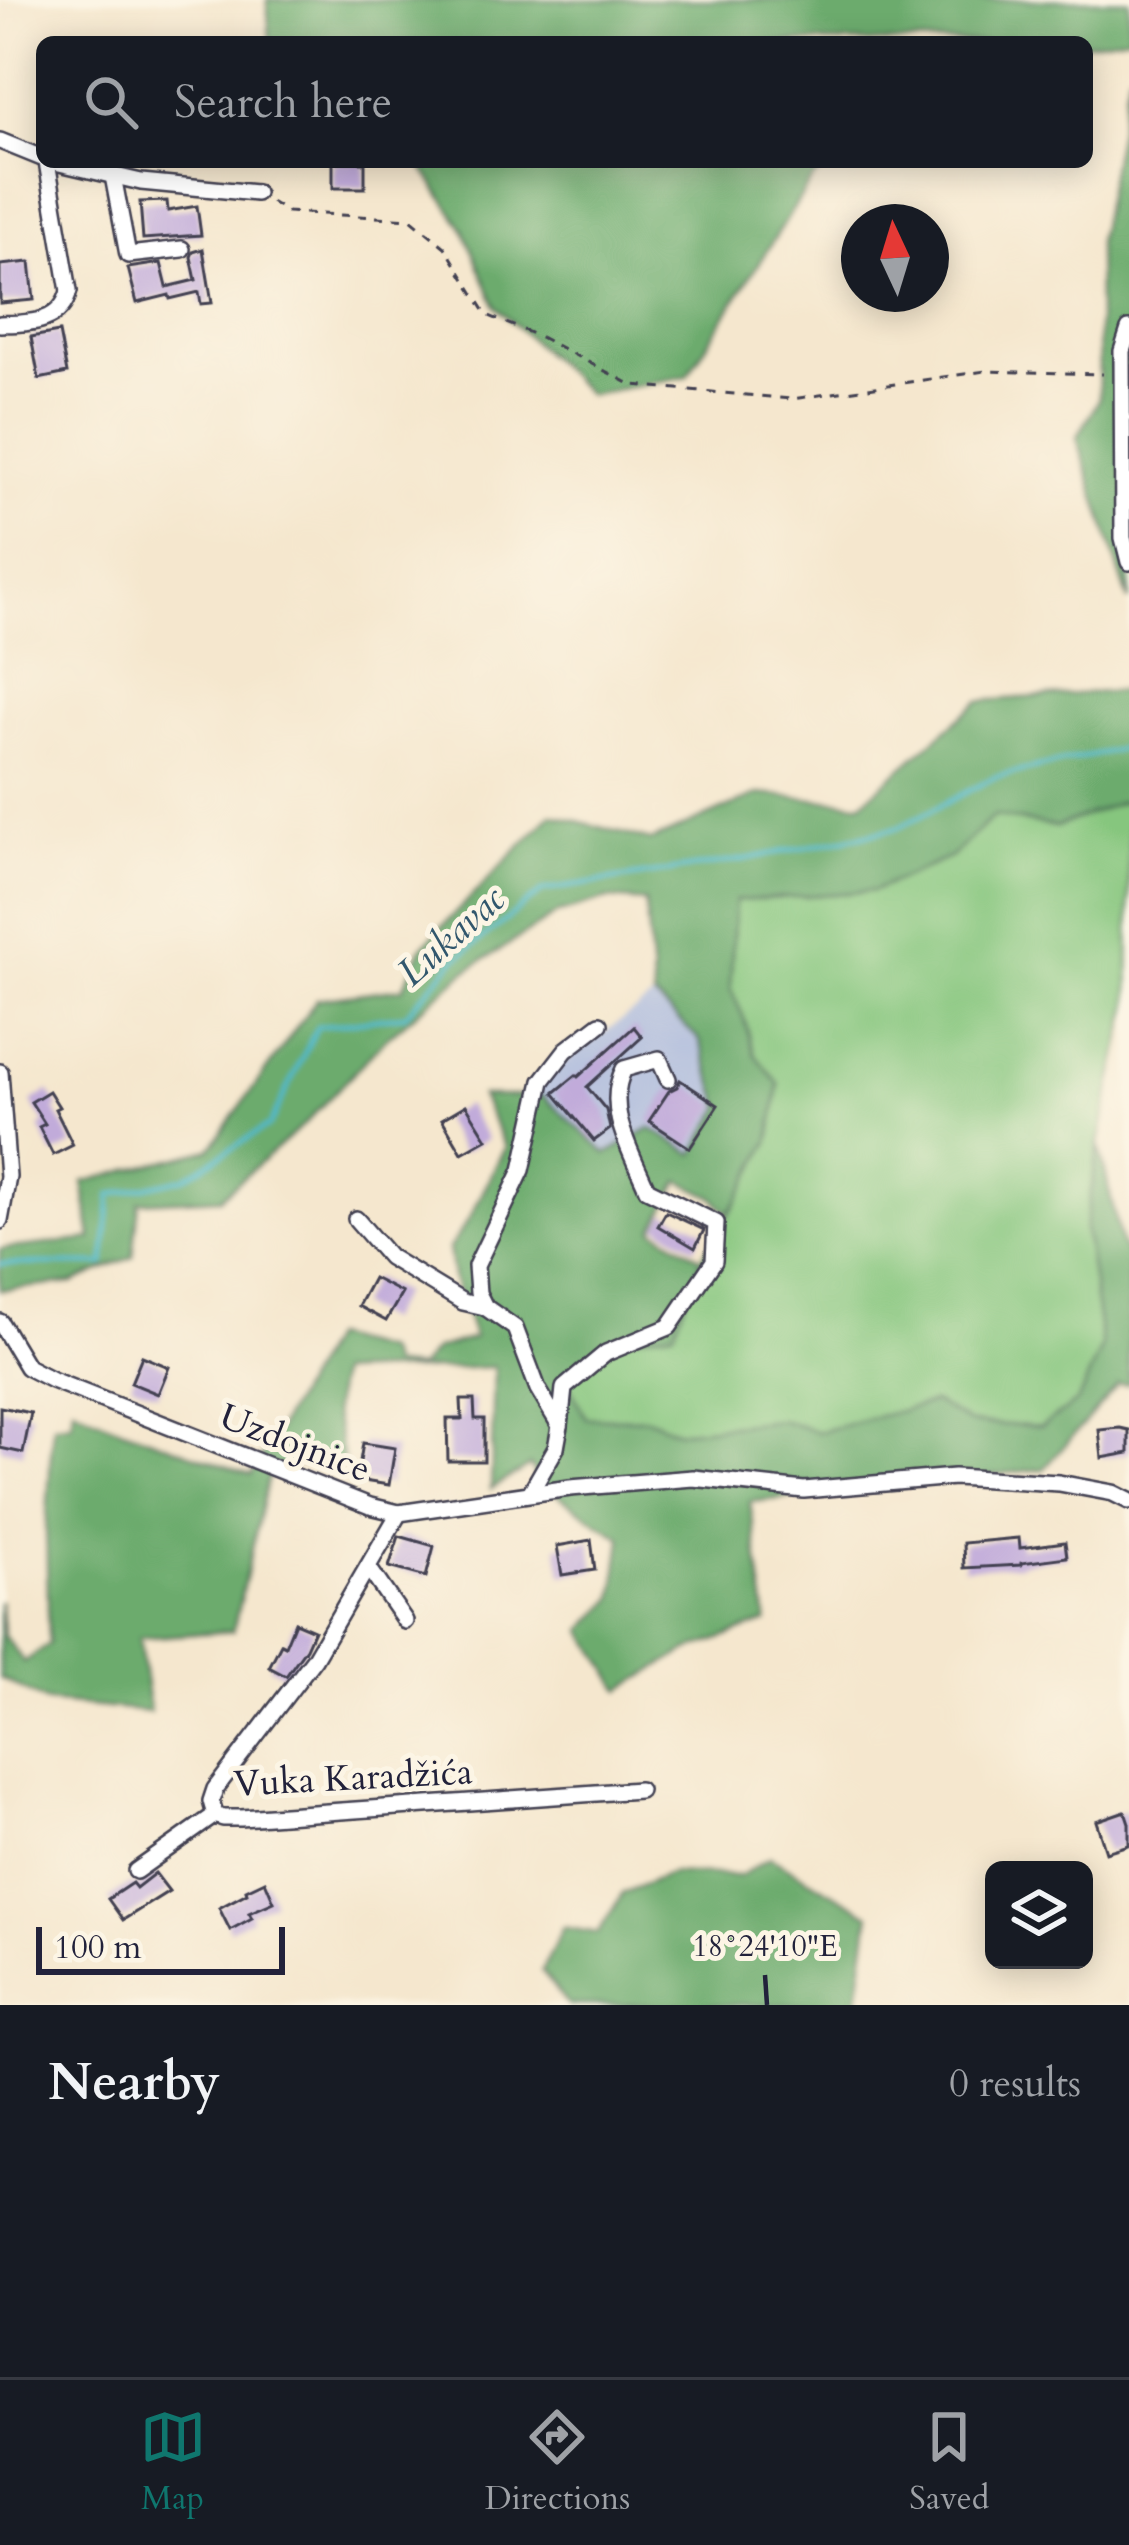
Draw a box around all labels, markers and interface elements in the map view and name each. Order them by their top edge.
search box [36,36,1093,168]
icon: search [78,69,144,135]
text: Search here [174,72,392,133]
north arrow [841,204,949,312]
water label: Lukavac [386,874,516,998]
street label: Uzdojnice [213,1392,377,1494]
street label: Vuka Karadžića [232,1747,474,1809]
map controls [985,1861,1093,1969]
button: layers [985,1861,1093,1969]
scale bar [36,1921,285,1974]
text: 100 m [54,1925,141,1970]
text: 18°24'10"E [692,1926,838,1967]
text: Nearby [48,2048,220,2118]
text: 0 results [949,2057,1081,2110]
tab: Map [140,2404,206,2521]
tab: Directions [485,2404,630,2521]
tab: Saved [909,2404,989,2521]

